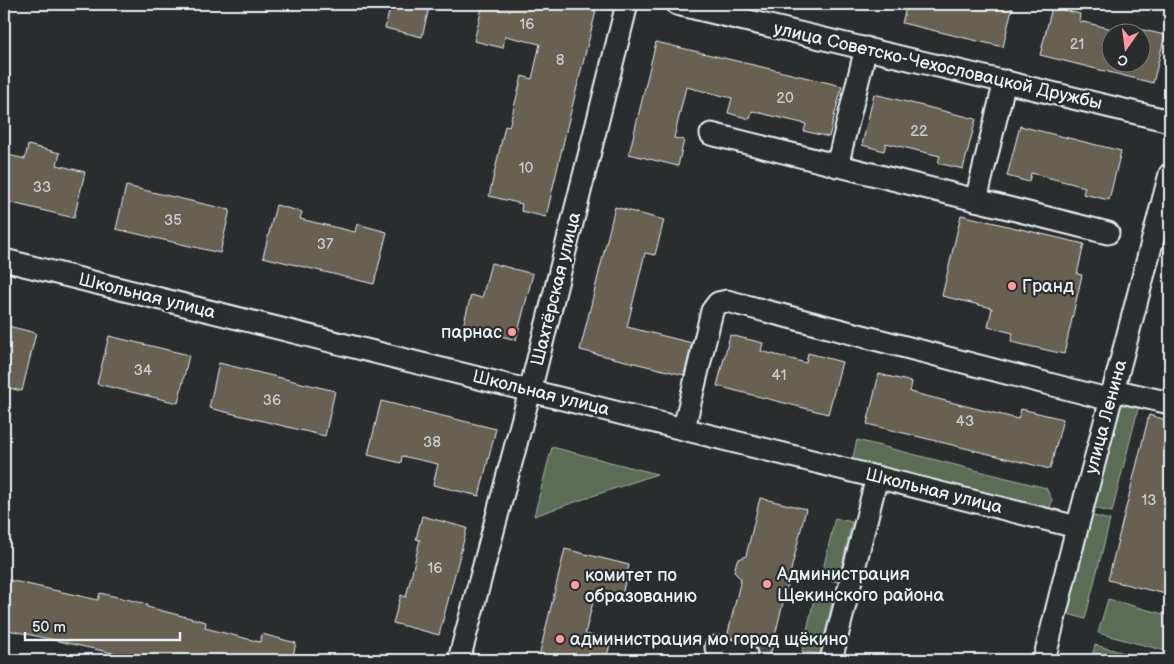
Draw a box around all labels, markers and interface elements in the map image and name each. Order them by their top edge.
house number: 16 [520,15,534,34]
street label: улица Советско-Чехословацкой Дружбы [772,18,1104,114]
north arrow [1102,22,1152,72]
house number: 21 [1070,35,1084,54]
house number: 8 [556,51,565,70]
text: С [1116,51,1130,70]
house number: 20 [776,89,794,108]
house number: 22 [910,122,928,141]
house number: 10 [519,159,533,178]
house number: 33 [33,178,51,197]
street label: Шахтёрская улица [527,210,585,368]
house number: 35 [164,211,182,230]
house number: 37 [317,235,334,254]
street label: Школьная улица [76,269,218,323]
place label: Гранд [1022,276,1074,297]
marker: Гранд [1006,280,1018,292]
place label: парнас [441,322,502,343]
marker: парнас [506,326,518,338]
street label: улица Ленина [1081,357,1131,476]
house number: 34 [134,361,152,380]
street label: Школьная улица [470,366,612,420]
house number: 41 [772,366,786,385]
house number: 36 [263,391,281,410]
house number: 43 [956,412,974,431]
house number: 38 [423,433,441,452]
street label: Школьная улица [863,464,1005,518]
house number: 13 [1141,491,1157,510]
house number: 16 [428,559,442,578]
place label: Администрация Щекинского района [776,564,944,606]
place label: комитет по образованию [585,565,697,607]
marker: Администрация Щекинского района [761,578,773,590]
marker: комитет по образованию [569,579,581,591]
scale bar [25,609,180,641]
text: 50 m [32,618,66,637]
place label: администрация мо город щёкино [570,629,848,650]
marker: администрация мо город щёкино [554,633,566,645]

